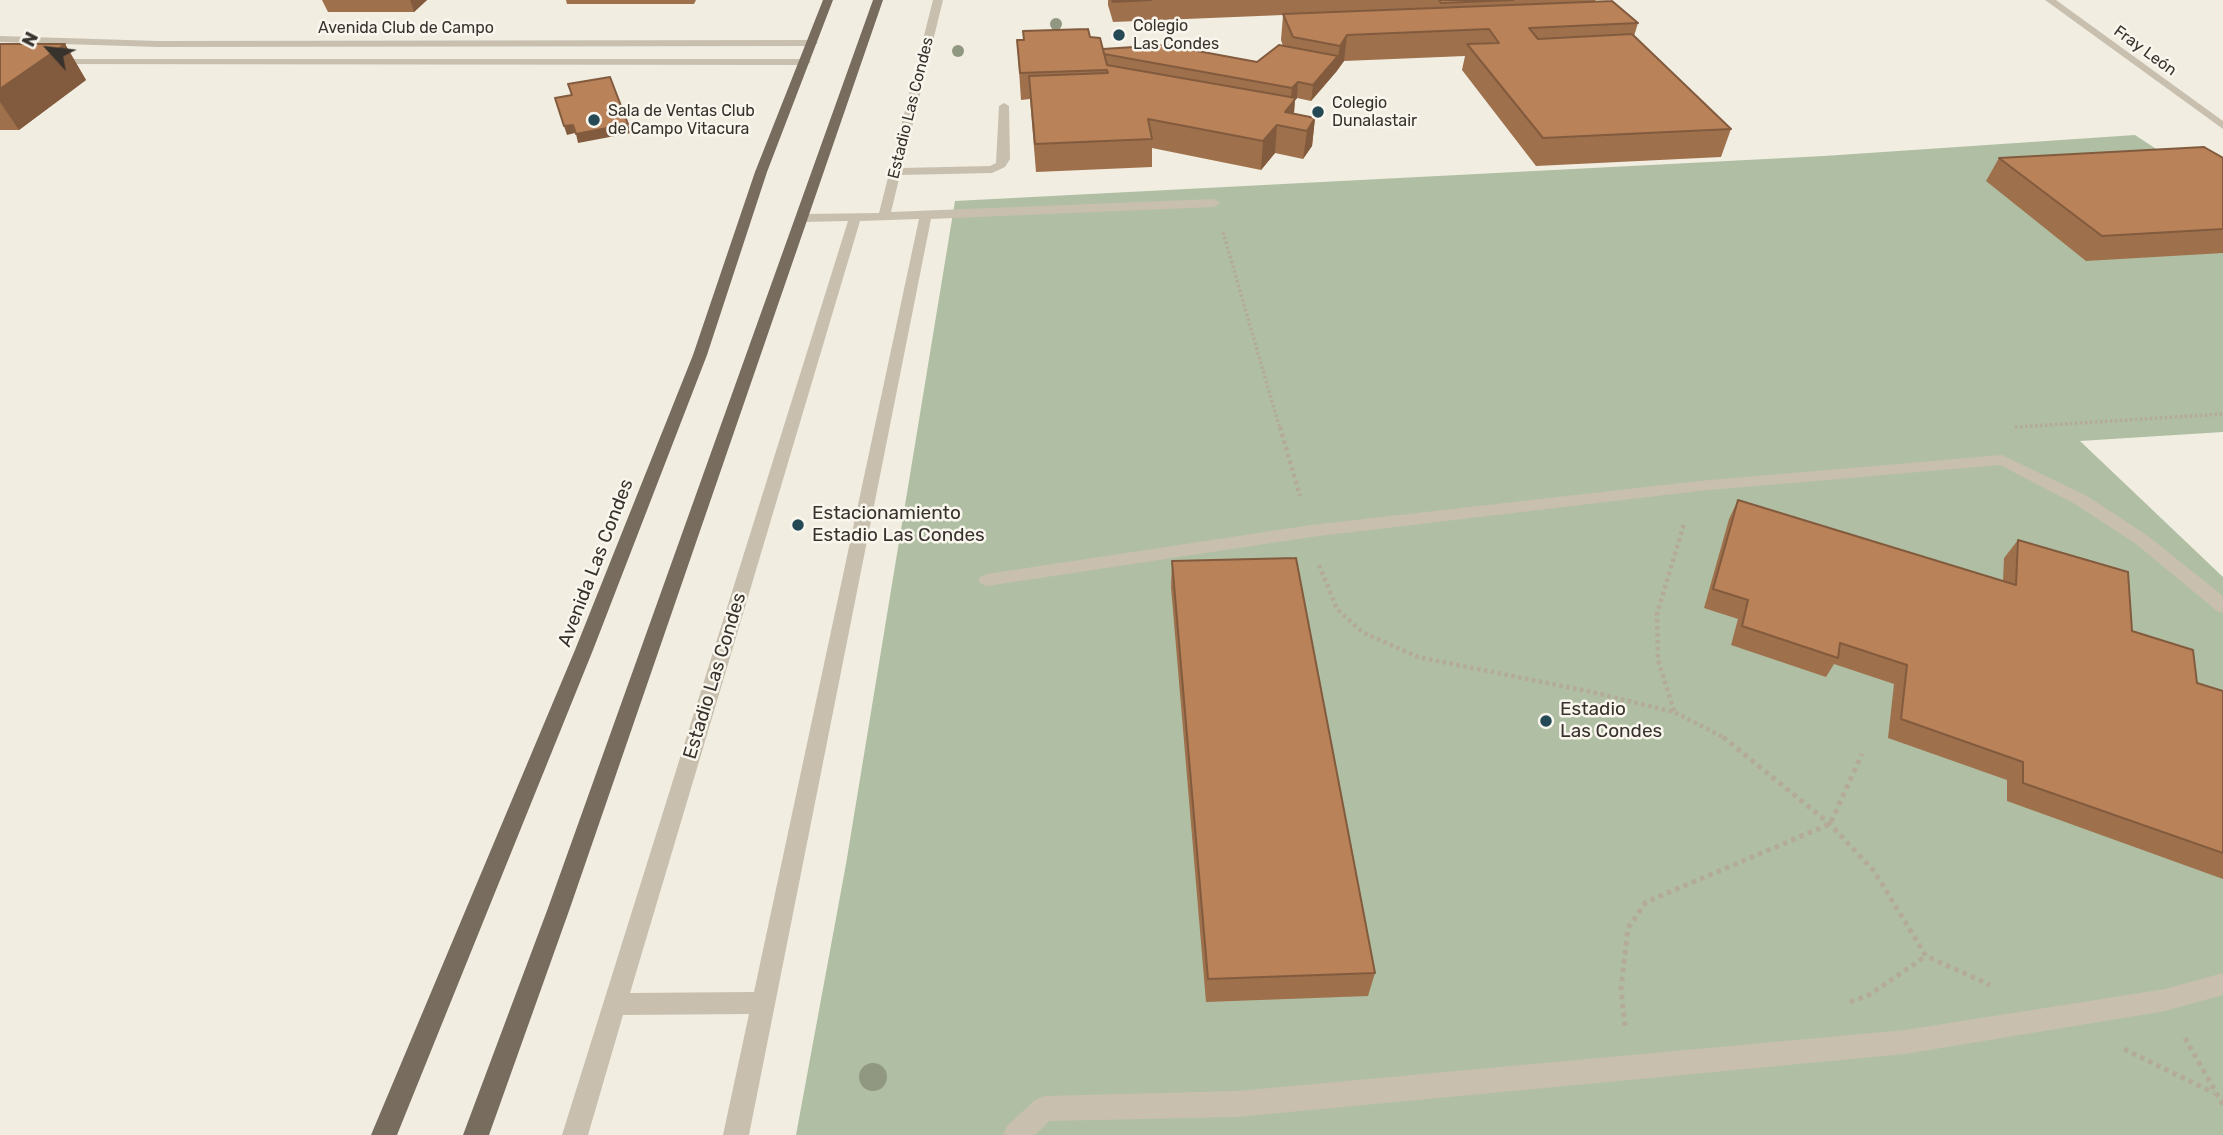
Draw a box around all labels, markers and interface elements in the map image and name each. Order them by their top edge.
north arrow [14,14,84,84]
place label: Colegio Las Condes [1133,16,1219,54]
street label: Avenida Club de Campo [318,18,494,38]
street label: Fray León [2110,22,2180,80]
marker: Colegio Las Condes [1111,27,1127,43]
text: N [16,28,43,51]
street label: Estadio Las Condes [884,35,938,181]
place label: Colegio Dunalastair [1332,93,1417,131]
place label: Sala de Ventas Club de Campo Vitacura [608,101,755,139]
marker: Colegio Dunalastair [1310,104,1326,120]
marker: Sala de Ventas Club de Campo Vitacura [586,112,602,128]
street label: Avenida Las Condes [554,476,638,650]
place label: Estacionamiento Estadio Las Condes [812,503,985,547]
marker: Estacionamiento Estadio Las Condes [790,517,806,533]
street label: Estadio Las Condes [679,590,751,762]
place label: Estadio Las Condes [1560,699,1662,743]
marker: Estadio Las Condes [1538,713,1554,729]

